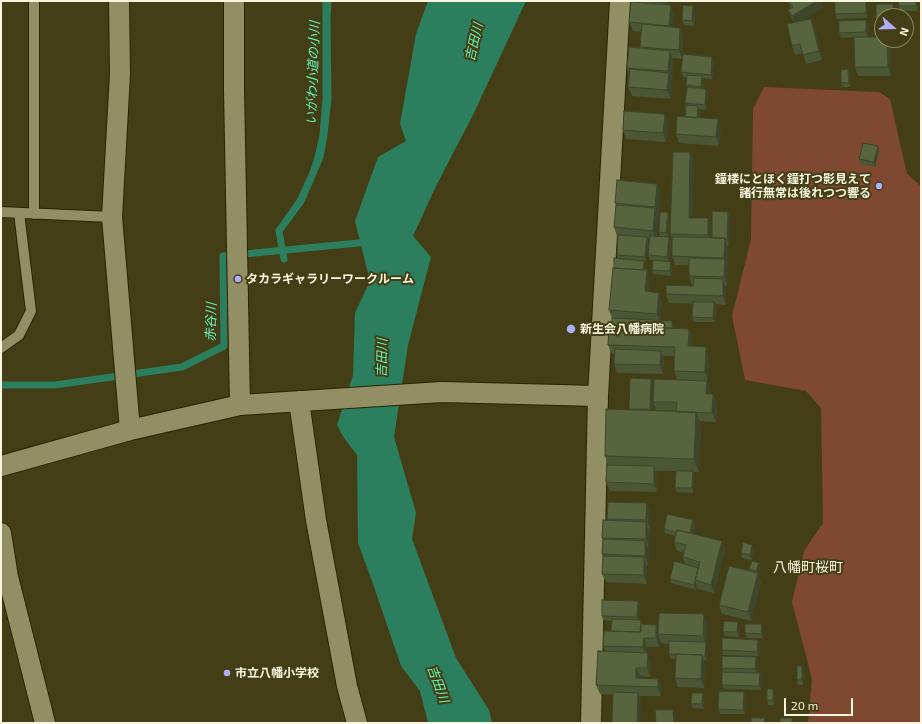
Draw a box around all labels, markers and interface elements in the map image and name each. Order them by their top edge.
north arrow [874,8,914,48]
water label: いがわ小道の小川 [303,21,323,125]
water label: 吉田川 [462,21,486,63]
text: N [897,26,912,38]
place label: 鐘楼にとほく鐘打つ影見えて 諸行無常は後れつつ響る [715,172,871,200]
marker: 鐘楼にとほく鐘打つ影見えて 諸行無常は後れつつ響る [874,181,884,191]
place label: タカラギャラリーワークルーム [246,272,414,286]
marker: タカラギャラリーワークルーム [233,274,243,284]
water label: 赤谷川 [203,302,219,342]
place label: 新生会八幡病院 [580,322,664,336]
marker: 新生会八幡病院 [565,323,577,335]
water label: 吉田川 [374,338,390,378]
district label: 八幡町桜町 [773,559,843,575]
water label: 吉田川 [424,663,452,705]
place label: 市立八幡小学校 [235,666,319,680]
marker: 市立八幡小学校 [222,668,232,678]
scale bar [786,690,855,716]
text: 20 m [791,698,818,712]

